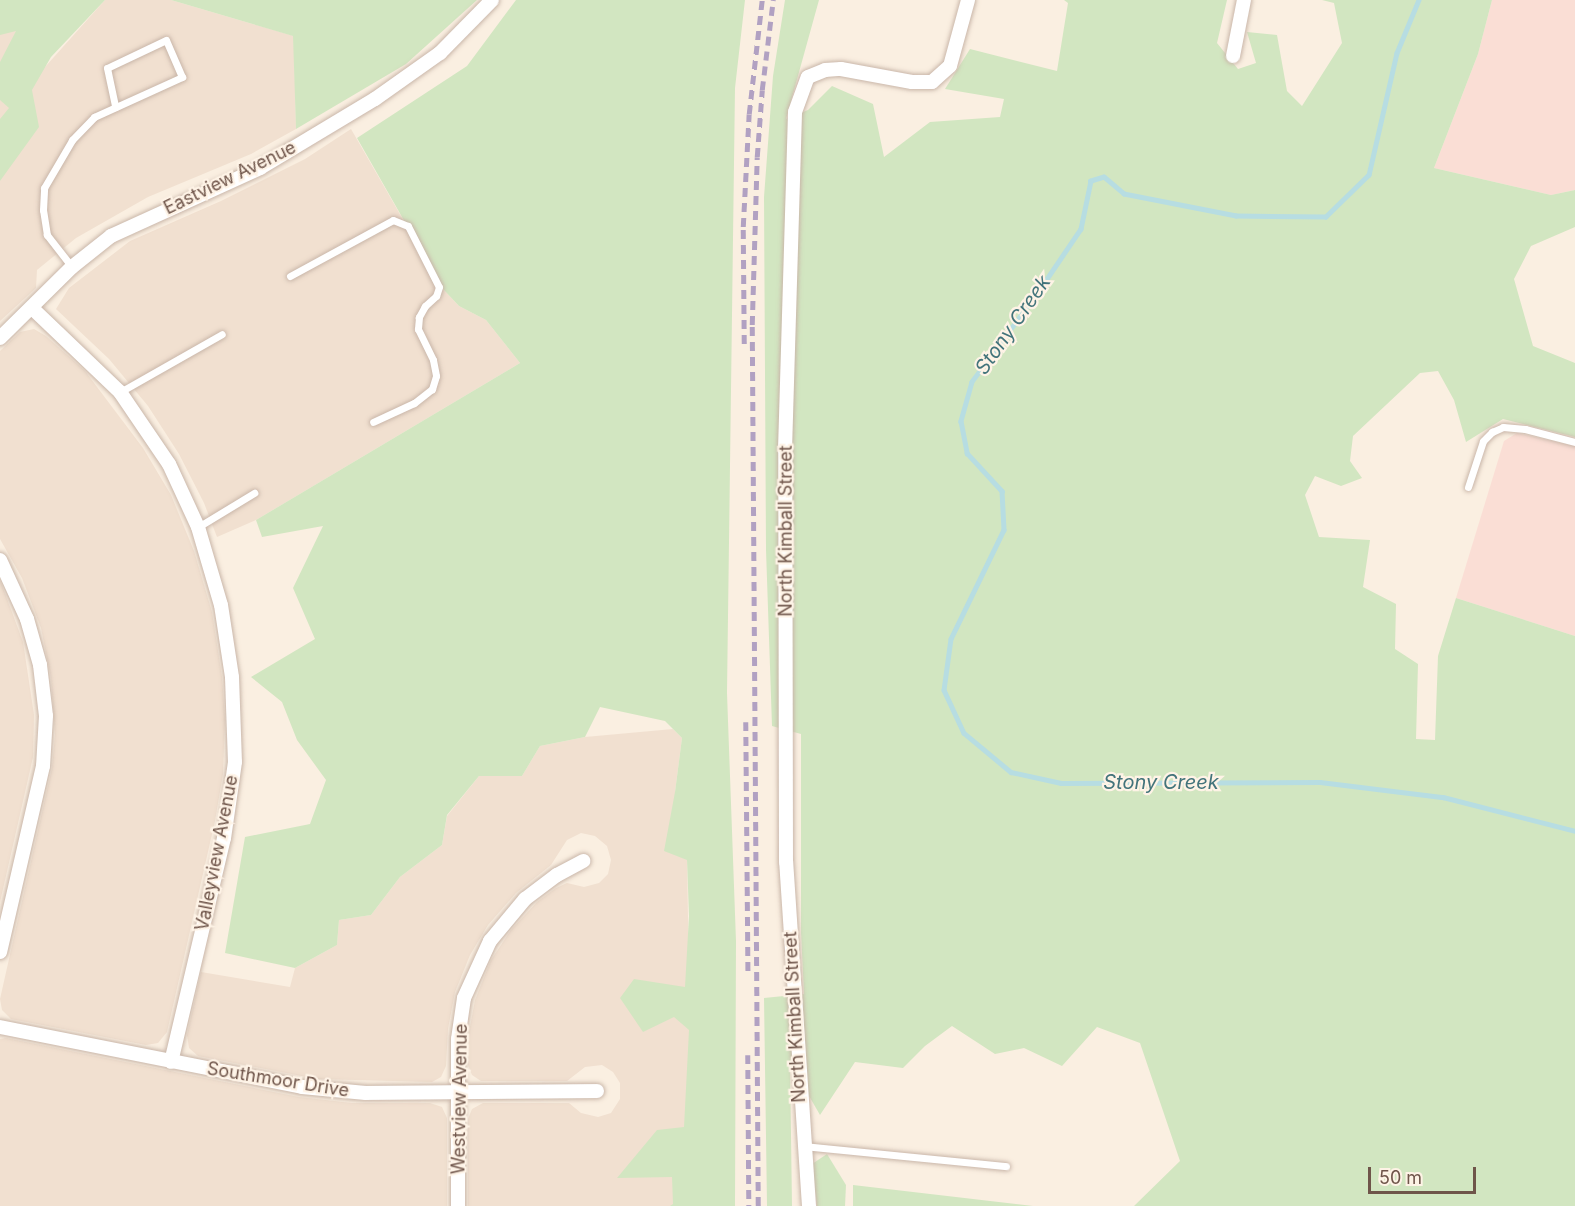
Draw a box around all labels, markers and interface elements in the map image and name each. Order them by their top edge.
street label: Eastview Avenue [160,137,300,219]
water label: Stony Creek [970,271,1056,379]
street label: North Kimball Street [775,445,797,617]
water label: Stony Creek [1103,770,1219,794]
street label: Valleyview Avenue [191,773,243,933]
street label: North Kimball Street [780,931,810,1103]
street label: Westview Avenue [448,1023,472,1175]
street label: Southmoor Drive [206,1058,350,1102]
scale bar [1371,1155,1479,1193]
text: 50 m [1379,1167,1422,1188]

